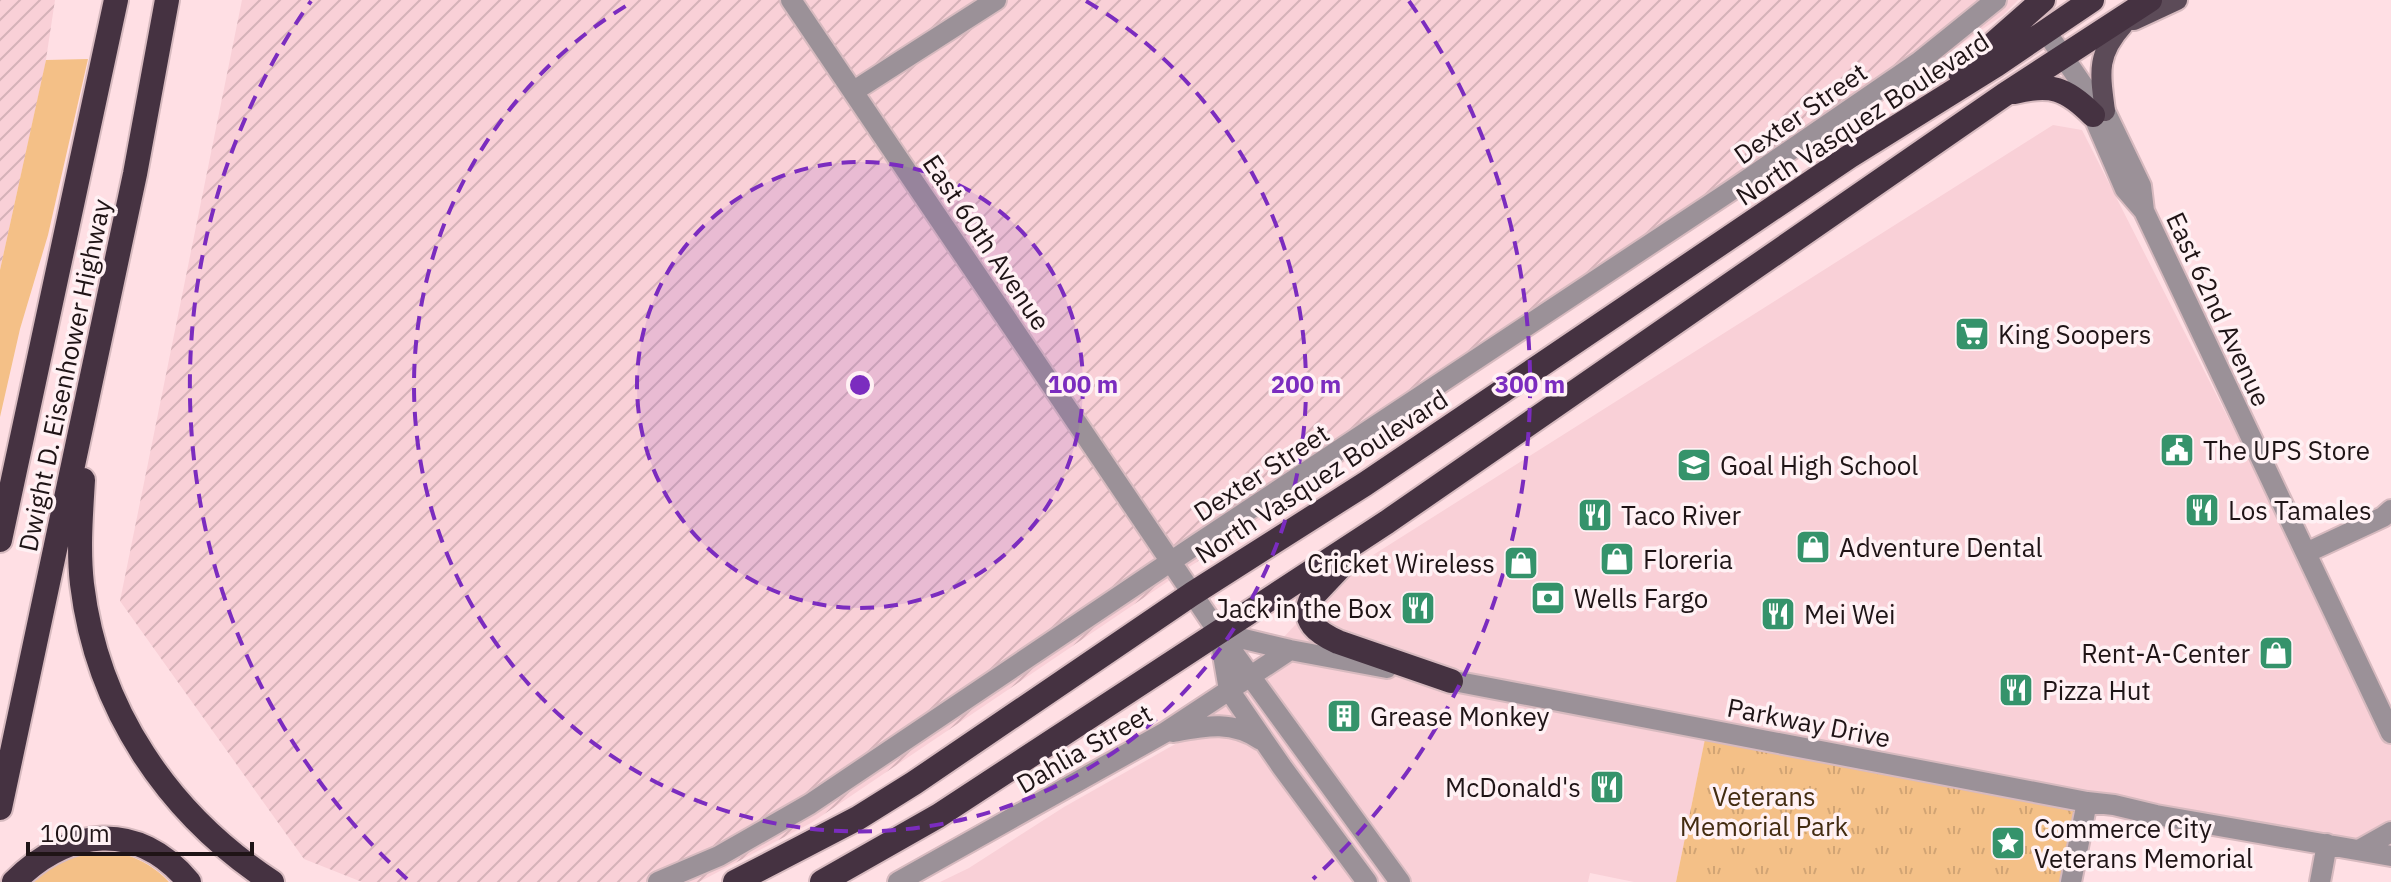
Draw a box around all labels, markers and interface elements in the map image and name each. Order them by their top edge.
street label: North Vasquez Boulevard [1729,23,1995,213]
street label: Dexter Street [1727,55,1873,171]
street label: East 60th Avenue [916,148,1058,336]
street label: Dwight D. Eisenhower Highway [10,196,118,554]
street label: East 62nd Avenue [2159,206,2279,412]
supermarket icon: King Soopers [1953,315,1991,353]
place label: King Soopers [1998,317,2151,351]
text: 100 m [1048,368,1118,400]
text: 200 m [1271,368,1341,400]
text: 300 m [1495,368,1565,400]
centre of rings [846,371,874,399]
street label: North Vasquez Boulevard [1188,381,1454,571]
street label: Dexter Street [1187,416,1335,528]
public building icon: The UPS Store [2158,431,2196,469]
place label: The UPS Store [2203,433,2370,467]
school or university icon: Goal High School [1675,446,1713,484]
place label: Goal High School [1720,448,1918,482]
restaurant icon: Los Tamales [2183,491,2221,529]
place label: Los Tamales [2228,493,2372,527]
restaurant icon: Taco River [1576,496,1614,534]
place label: Taco River [1621,498,1742,532]
shop icon: Adventure Dental [1794,528,1832,566]
place label: Adventure Dental [1839,530,2043,564]
shop icon: Floreria [1598,540,1636,578]
place label: Floreria [1643,542,1733,576]
shop icon: Cricket Wireless [1502,544,1540,582]
place label: Cricket Wireless [1307,546,1495,580]
bank icon: Wells Fargo [1529,579,1567,617]
place label: Wells Fargo [1574,581,1708,615]
restaurant icon: Jack in the Box [1399,589,1437,627]
place label: Jack in the Box [1216,591,1392,625]
restaurant icon: Mei Wei [1759,595,1797,633]
place label: Mei Wei [1804,597,1896,631]
shop icon: Rent-A-Center [2257,634,2295,672]
place label: Rent-A-Center [2081,636,2250,670]
restaurant icon: Pizza Hut [1997,671,2035,709]
place label: Pizza Hut [2042,673,2151,707]
street label: Parkway Drive [1724,690,1894,754]
street label: Dahlia Street [1010,696,1158,800]
building icon: Grease Monkey [1325,697,1363,735]
place label: Grease Monkey [1370,699,1550,733]
restaurant icon: McDonald's [1588,768,1626,806]
place label: McDonald's [1445,770,1581,804]
park label: Veterans Memorial Park [1680,779,1848,843]
scale bar [28,806,252,856]
place label: Commerce City Veterans Memorial [2034,811,2253,875]
text: 100 m [40,817,110,849]
place icon: Commerce City Veterans Memorial [1989,824,2027,862]

